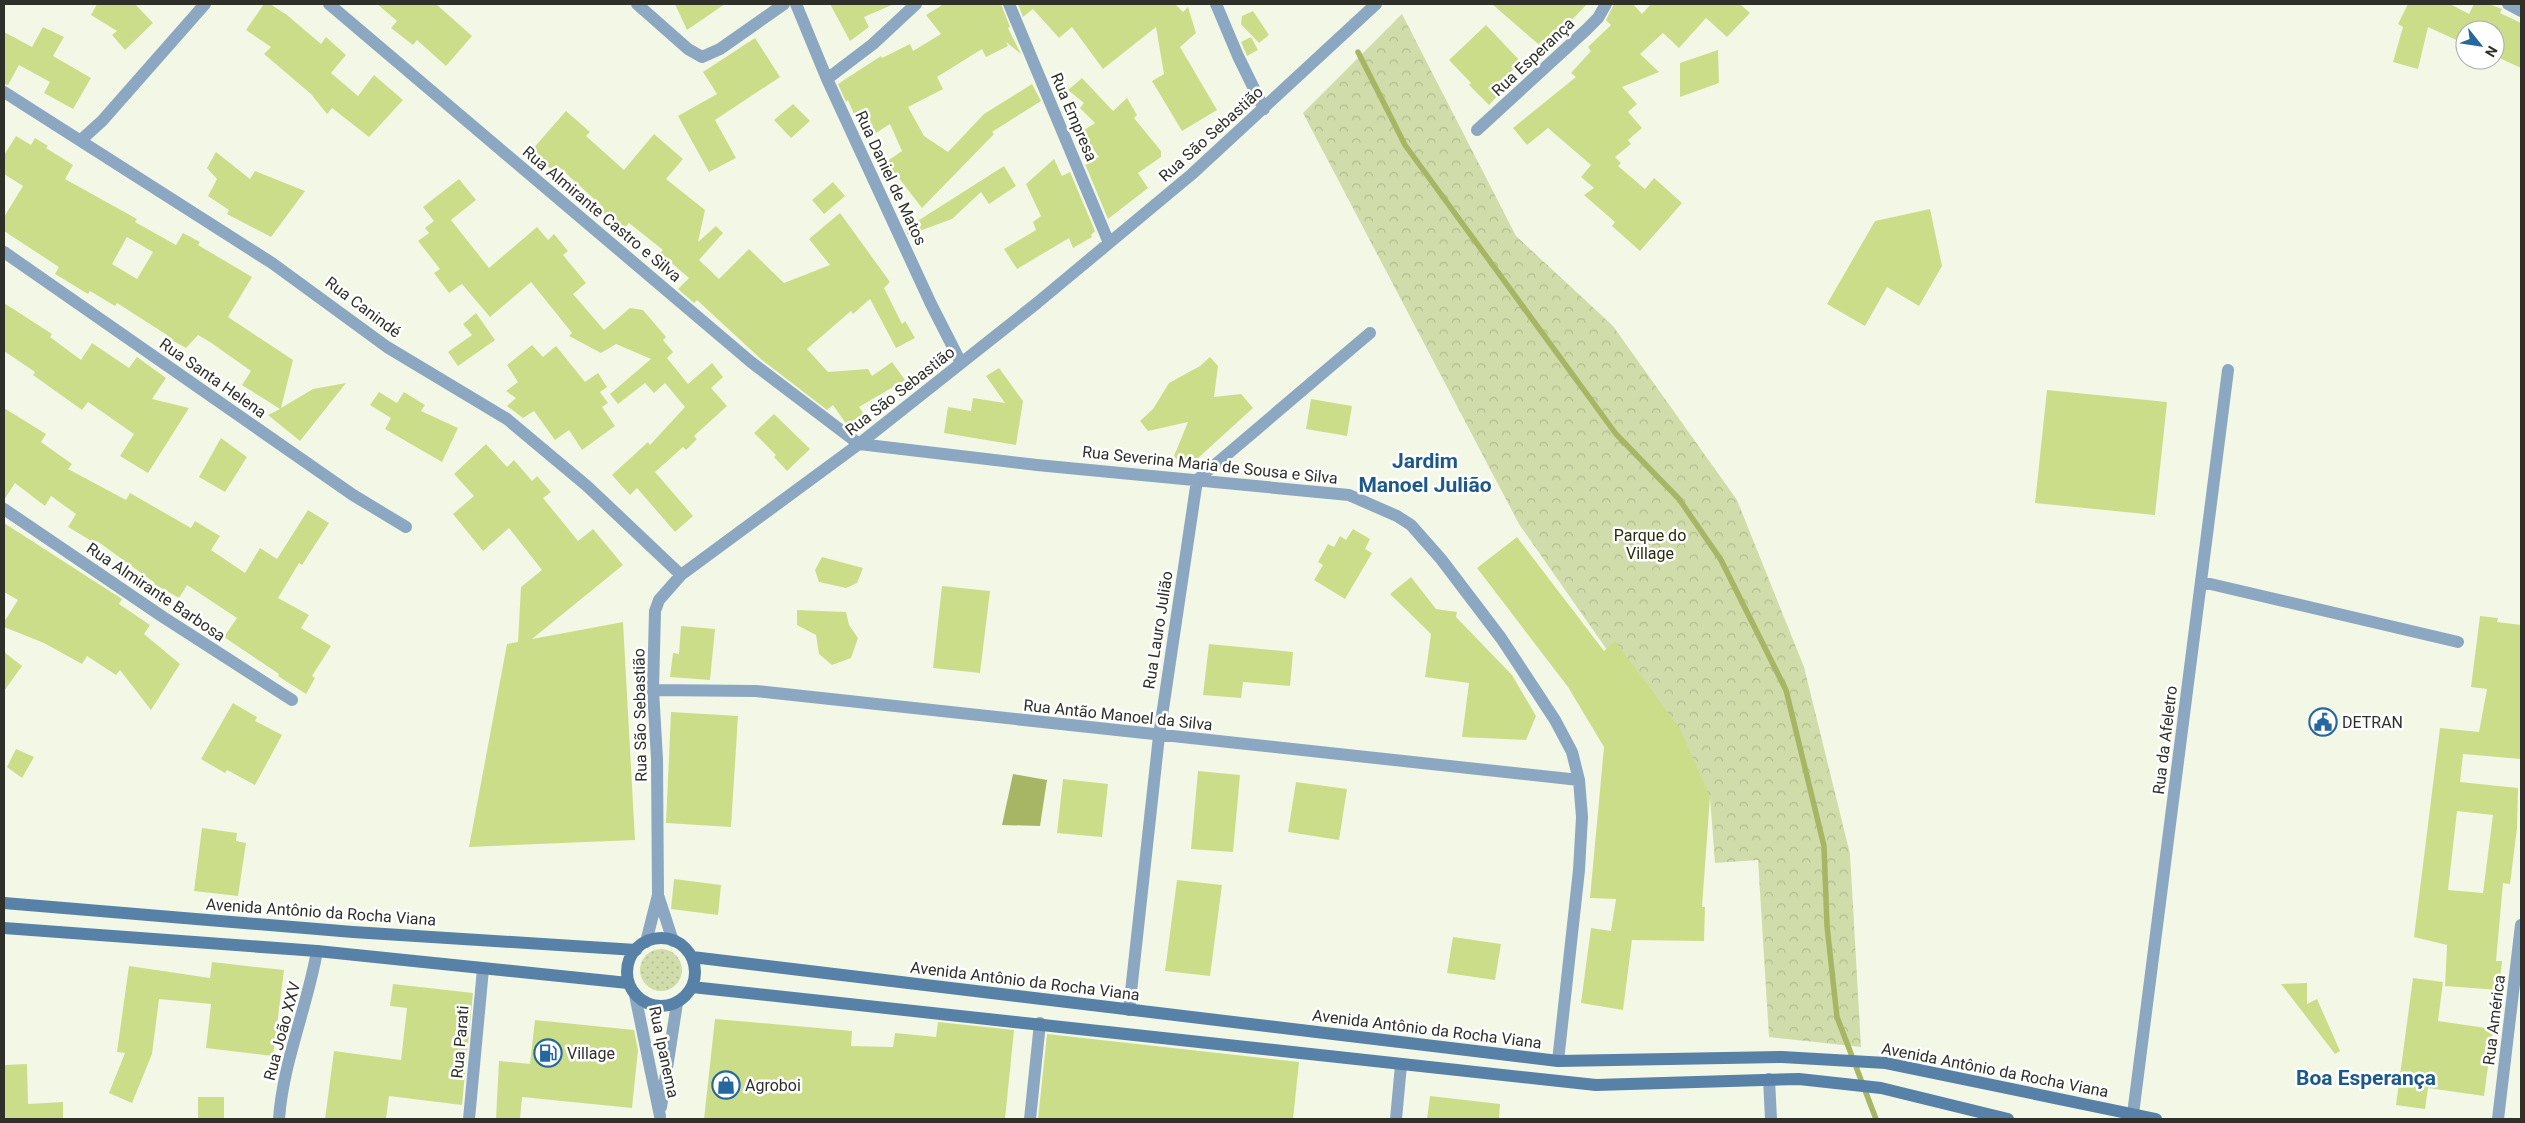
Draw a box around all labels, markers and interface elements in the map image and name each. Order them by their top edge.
street label: Rua Esperança [1488,14,1578,100]
north arrow [2455,20,2505,70]
text: N [2482,43,2501,60]
street label: Rua Empresa [1047,70,1101,164]
street label: Rua São Sebastião [1155,82,1267,186]
street label: Rua Daniel de Matos [851,108,931,248]
street label: Rua Almirante Castro e Silva [519,142,685,286]
street label: Rua Canindé [322,272,404,342]
street label: Rua Santa Helena [156,334,270,422]
street label: Rua São Sebastião [842,342,958,440]
street label: Rua Severina Maria de Sousa e Silva [1081,442,1339,488]
district label: Jardim Manoel Julião [1358,449,1492,497]
park label: Parque do Village [1614,526,1686,563]
street label: Rua Almirante Barbosa [83,539,229,645]
street label: Rua Lauro Julião [1139,570,1177,690]
street label: Rua São Sebastião [629,648,651,782]
street label: Rua da Afeletro [2149,685,2181,795]
street label: Rua Antão Manoel da Silva [1023,696,1213,734]
public building icon: DETRAN [2308,707,2338,737]
place label: DETRAN [2342,713,2403,732]
street label: Avenida Antônio da Rocha Viana [205,894,437,930]
street label: Avenida Antônio da Rocha Viana [909,958,1141,1004]
street label: Rua América [2479,974,2509,1066]
street label: Rua João XXV [260,980,304,1082]
street label: Rua Ipanema [645,1004,683,1100]
street label: Rua Parati [447,1005,473,1079]
street label: Avenida Antônio da Rocha Viana [1311,1006,1543,1052]
fuel station icon: Village [533,1038,563,1068]
street label: Avenida Antônio da Rocha Viana [1880,1039,2110,1101]
place label: Village [567,1044,615,1063]
district label: Boa Esperança [2296,1066,2436,1090]
shop icon: Agroboi [711,1070,741,1100]
place label: Agroboi [745,1076,801,1095]

